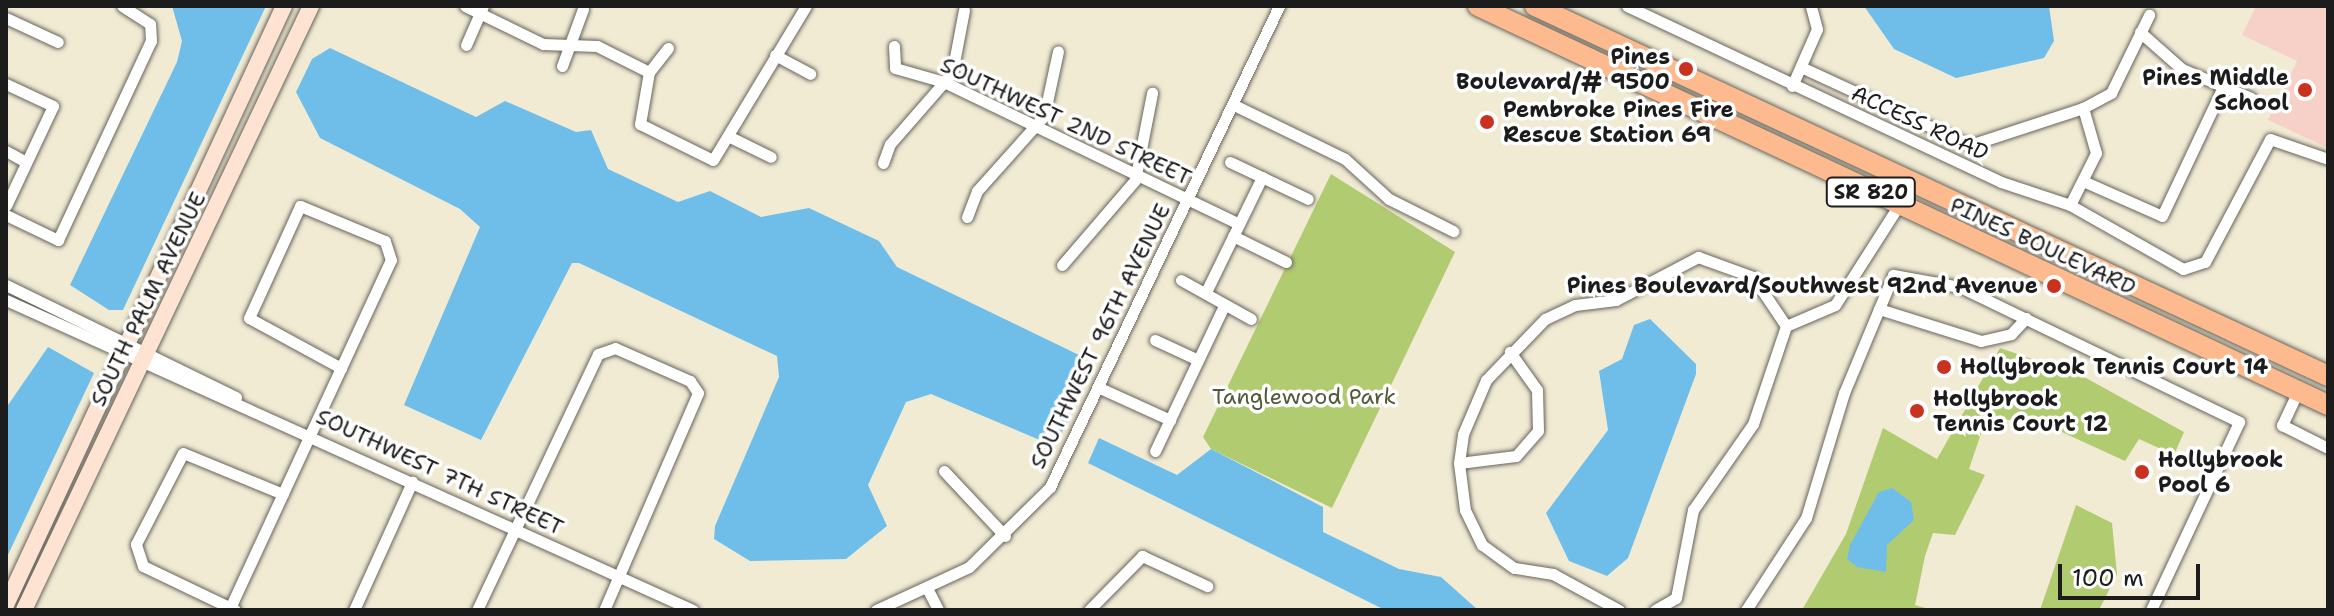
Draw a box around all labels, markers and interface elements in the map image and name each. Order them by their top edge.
place label: Pines Boulevard/# 9500 [1456,43,1670,94]
street label: SOUTHWEST 2ND STREET [936,51,1196,191]
marker: Pines Boulevard/# 9500 [1677,60,1695,78]
place label: Pines Middle School [2142,64,2289,116]
street label: ACCESS ROAD [1847,80,1993,166]
marker: Pines Middle School [2296,81,2314,99]
place label: Pembroke Pines Fire Rescue Station 69 [1503,96,1734,148]
marker: Pembroke Pines Fire Rescue Station 69 [1478,113,1496,131]
road number: SR 820 [1825,176,1917,208]
street label: SOUTH PALM AVENUE [85,188,211,410]
street label: PINES BOULEVARD [1946,191,2140,301]
street label: SOUTHWEST 96TH AVENUE [1024,199,1176,473]
place label: Pines Boulevard/Southwest 92nd Avenue [1567,273,2038,299]
marker: Pines Boulevard/Southwest 92nd Avenue [2045,277,2063,295]
place label: Hollybrook Tennis Court 14 [1960,354,2268,380]
marker: Hollybrook Tennis Court 14 [1935,358,1953,376]
park label: Tanglewood Park [1212,384,1396,410]
place label: Hollybrook Tennis Court 12 [1933,385,2108,436]
marker: Hollybrook Tennis Court 12 [1908,402,1926,420]
street label: SOUTHWEST 7TH STREET [312,403,568,541]
place label: Hollybrook Pool 6 [2158,446,2283,498]
marker: Hollybrook Pool 6 [2133,463,2151,481]
scale bar [2062,548,2204,598]
text: 100 m [2072,562,2144,594]

